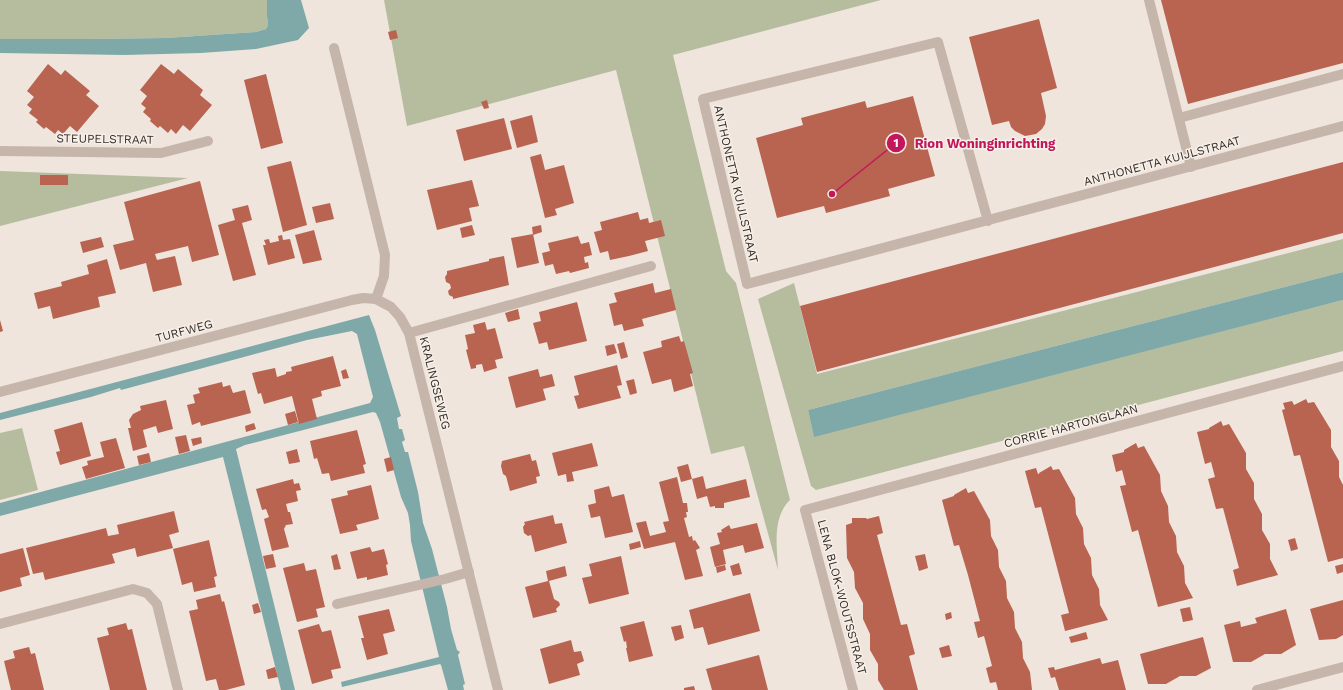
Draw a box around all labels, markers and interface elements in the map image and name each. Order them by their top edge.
street label: ANTHONETTA KUIJLSTRAAT [711,104,761,264]
street label: STEUPELSTRAAT [56,131,154,147]
callout: Rion Woninginrichting [886,131,1063,156]
street label: ANTHONETTA KUIJLSTRAAT [1082,133,1242,189]
text: 1 [893,136,899,150]
text: Rion Woninginrichting [915,136,1056,151]
street label: TURFWEG [154,317,214,345]
street label: KRALINGSEWEG [417,335,453,431]
street label: CORRIE HARTONGLAAN [1002,401,1140,451]
street label: LENA BLOK-WOUTSSTRAAT [815,518,869,676]

